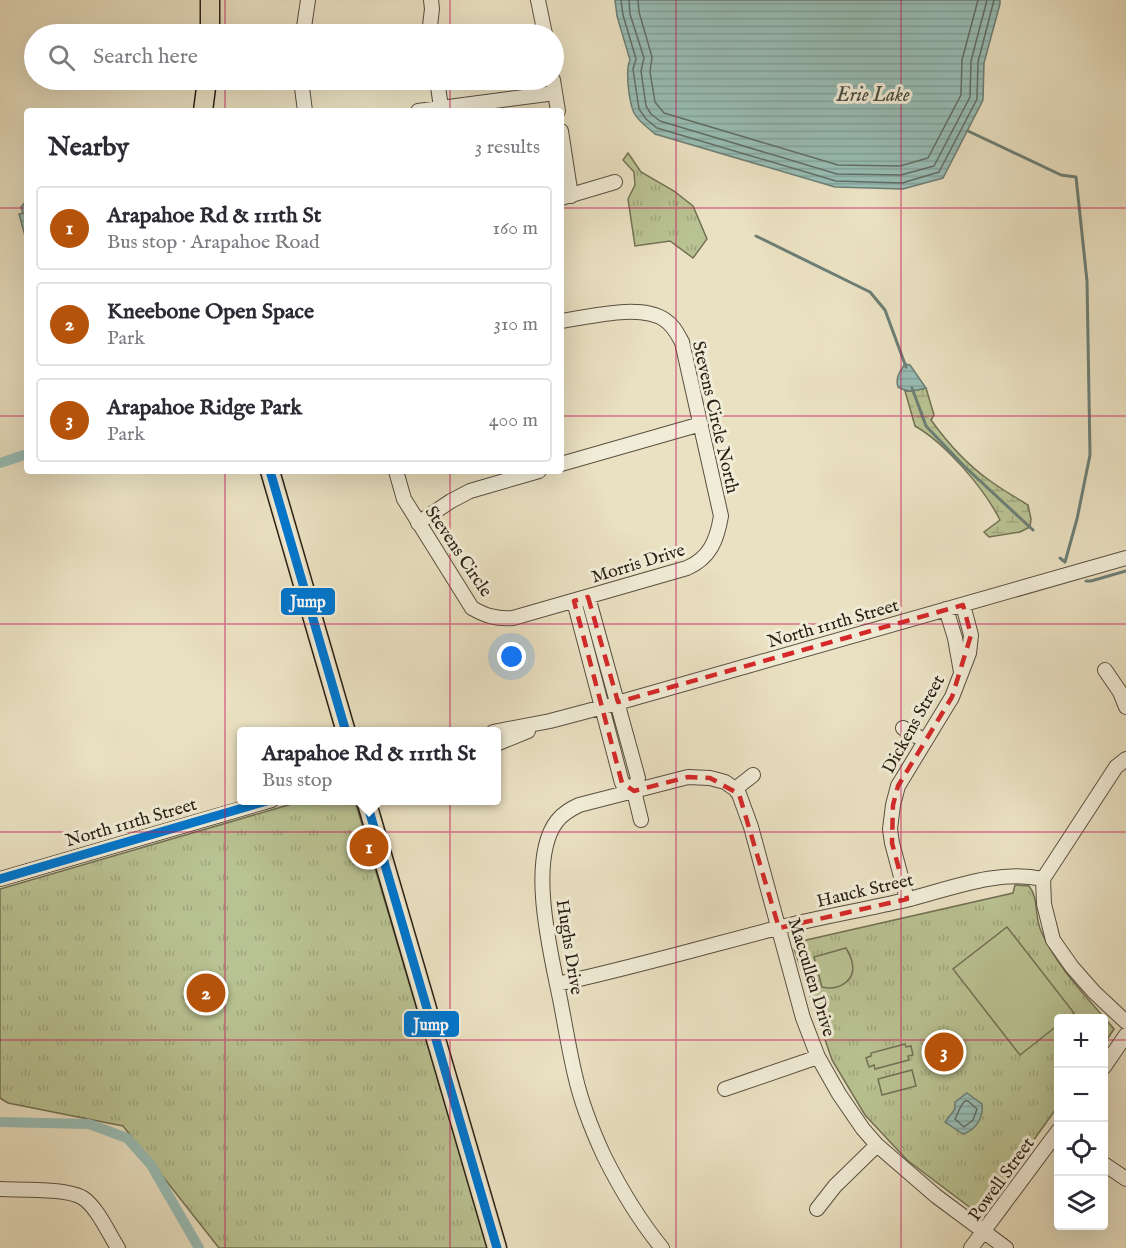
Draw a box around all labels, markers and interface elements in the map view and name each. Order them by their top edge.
search box [24,24,564,90]
icon: search [45,41,78,74]
text: Search here [93,43,198,71]
water label: Erie Lake [835,83,910,108]
text: Nearby [48,131,129,164]
text: 3 results [475,135,540,160]
text: Arapahoe Rd & 111th St [107,202,321,230]
text: 1 [66,216,73,241]
text: 160 m [492,216,538,241]
text: Bus stop · Arapahoe Road [107,230,320,255]
text: Kneebone Open Space [107,298,314,326]
text: 2 [65,312,74,337]
text: 310 m [494,312,538,337]
text: Park [107,326,145,351]
street label: Stevens Circle North [686,339,743,496]
text: Arapahoe Ridge Park [107,394,302,422]
text: 3 [66,408,73,433]
text: 400 m [489,408,538,433]
text: Park [107,422,145,447]
street label: Stevens Circle [419,502,497,602]
street label: Morris Drive [589,539,688,590]
line badge: Jump [280,587,336,616]
text: Jump [288,593,326,613]
street label: North 111th Street [765,595,902,654]
your location [497,642,526,671]
street label: Dickens Street [878,671,951,778]
popup [237,727,501,805]
text: Arapahoe Rd & 111th St [262,740,476,768]
text: Bus stop [262,768,332,793]
street label: North 111th Street [63,794,200,853]
pin: 1 [350,824,388,870]
street label: Hauck Street [815,869,916,914]
street label: Hughs Drive [550,898,587,996]
street label: Maccullen Drive [782,915,840,1040]
pin: 2 [186,970,226,1016]
line badge: Jump [403,1010,460,1038]
map controls [1054,1014,1108,1230]
button: + [1054,1014,1108,1068]
text: Jump [411,1016,449,1036]
pin: 3 [924,1030,964,1074]
button: − [1054,1068,1108,1122]
button: locate [1054,1122,1108,1176]
street label: Powell Street [964,1133,1040,1226]
button: layers [1054,1176,1108,1230]

